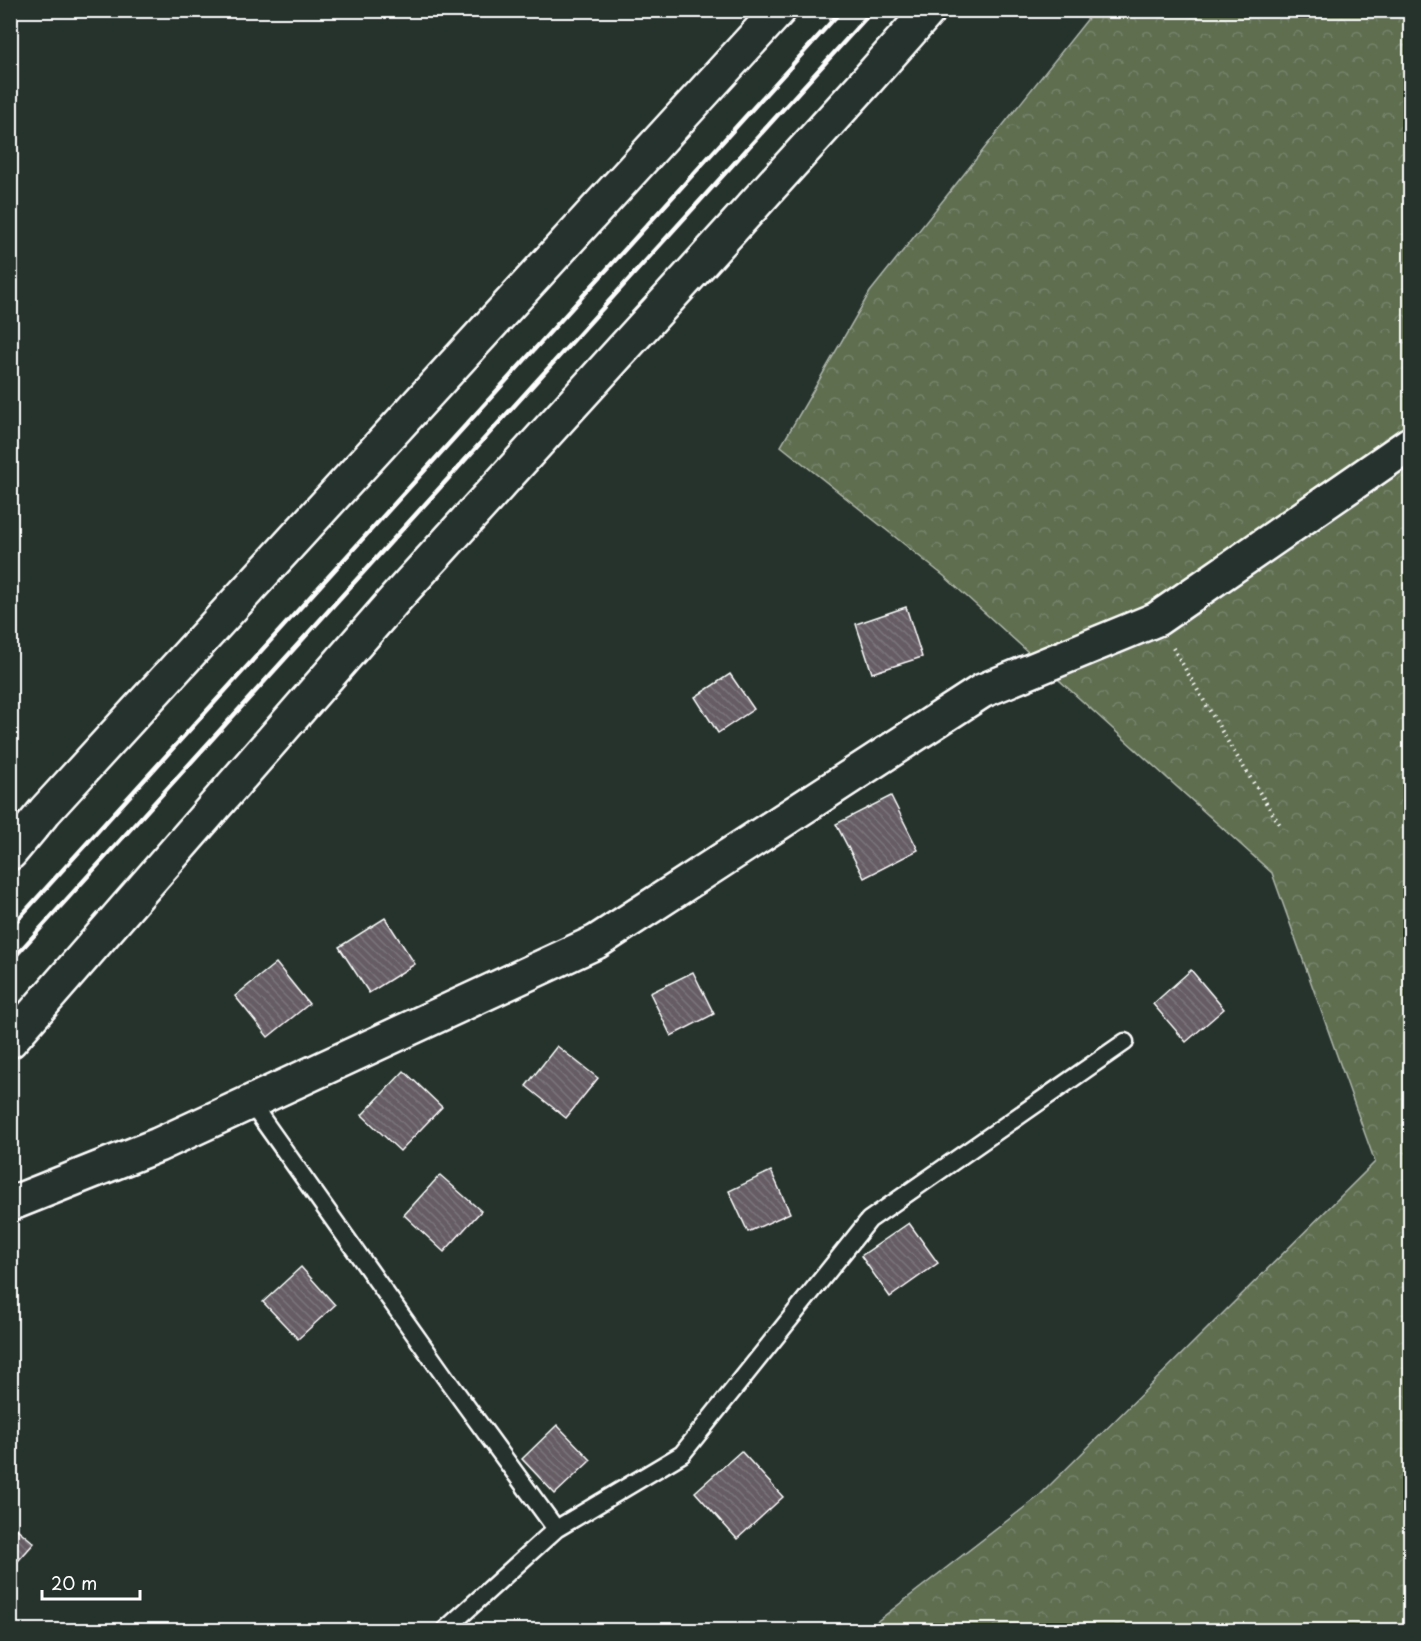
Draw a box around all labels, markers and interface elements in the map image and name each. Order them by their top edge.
scale bar [42,1563,140,1601]
text: 20 m [51,1569,97,1596]

